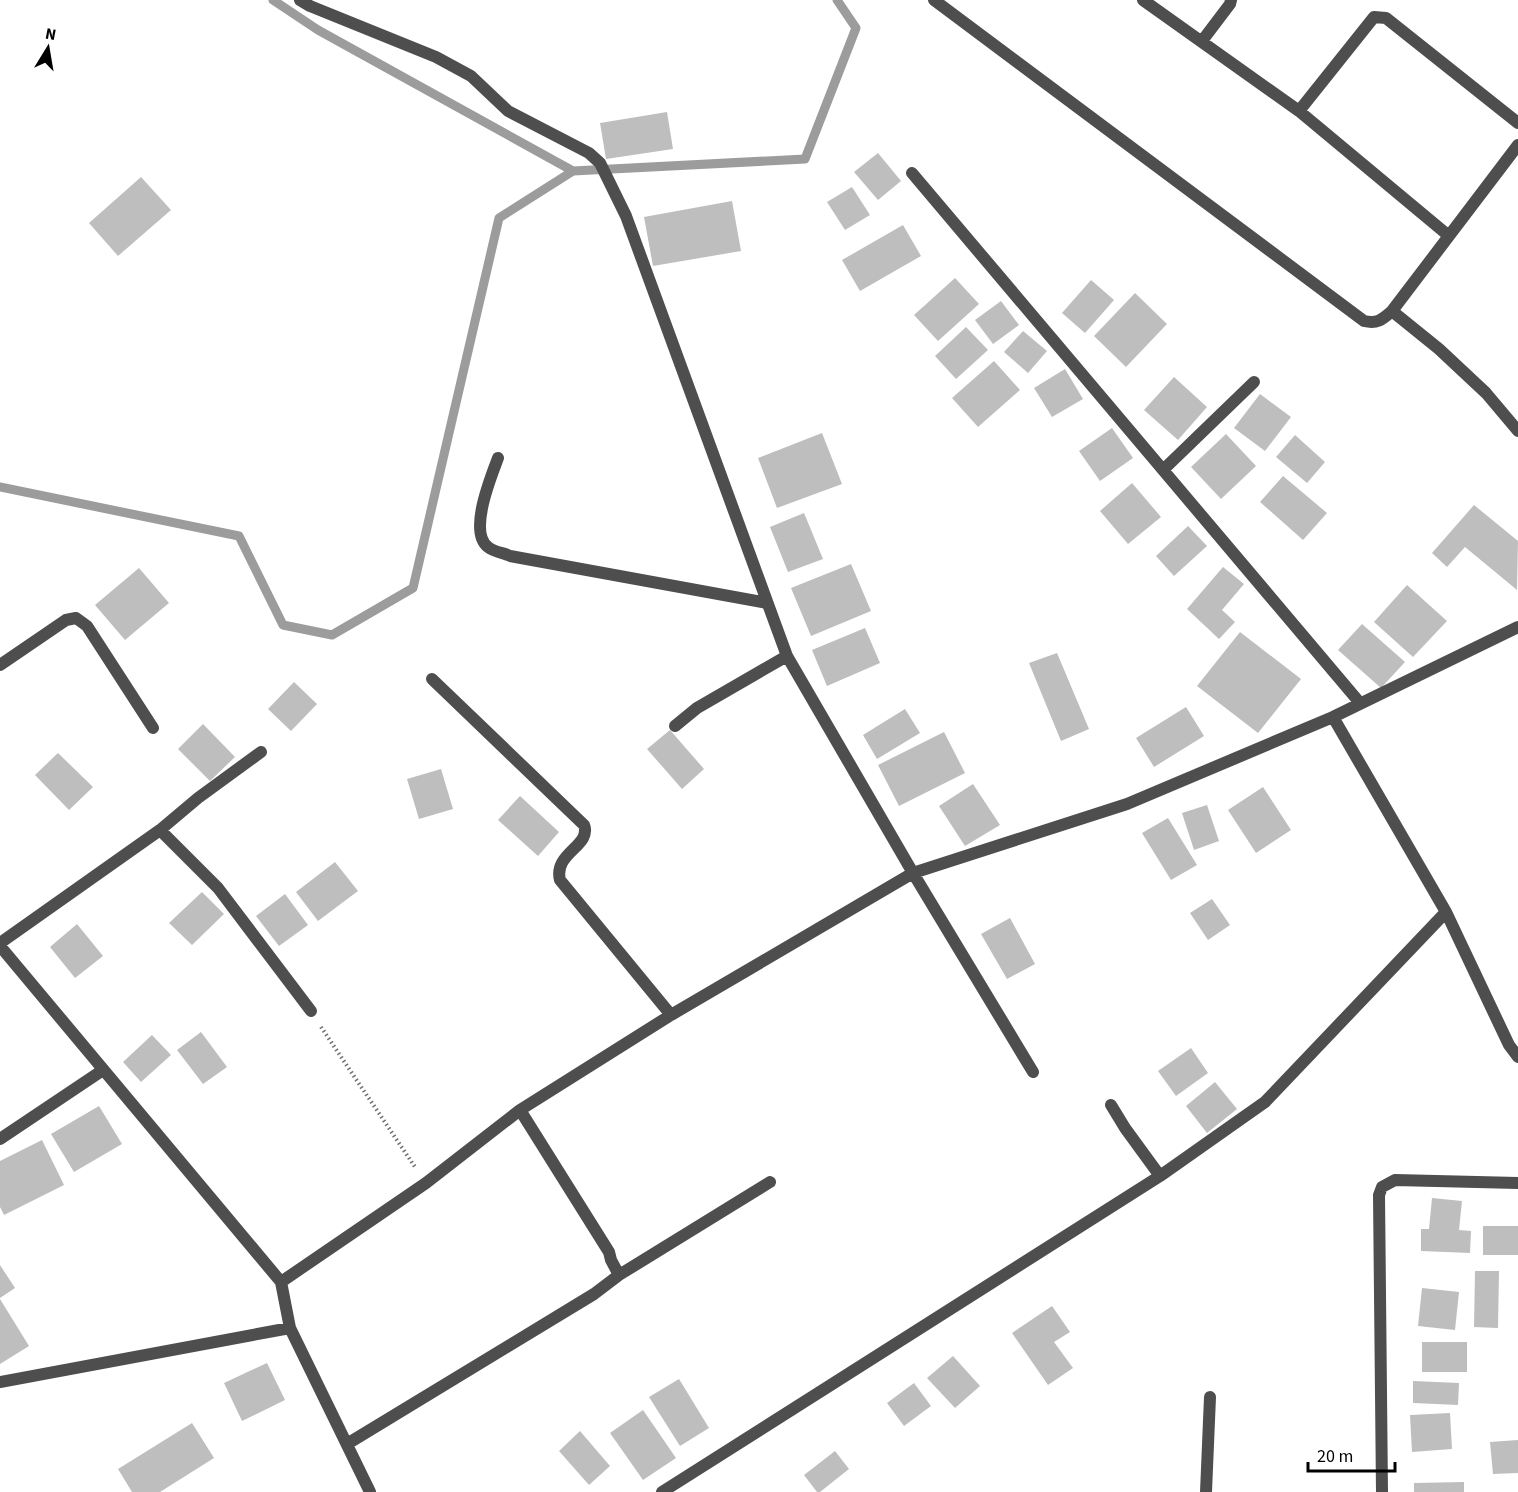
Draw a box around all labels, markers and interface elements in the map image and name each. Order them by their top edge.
north arrow [18,18,78,78]
text: N [43,22,58,46]
scale bar [1308,1435,1395,1473]
text: 20 m [1317,1444,1353,1469]

